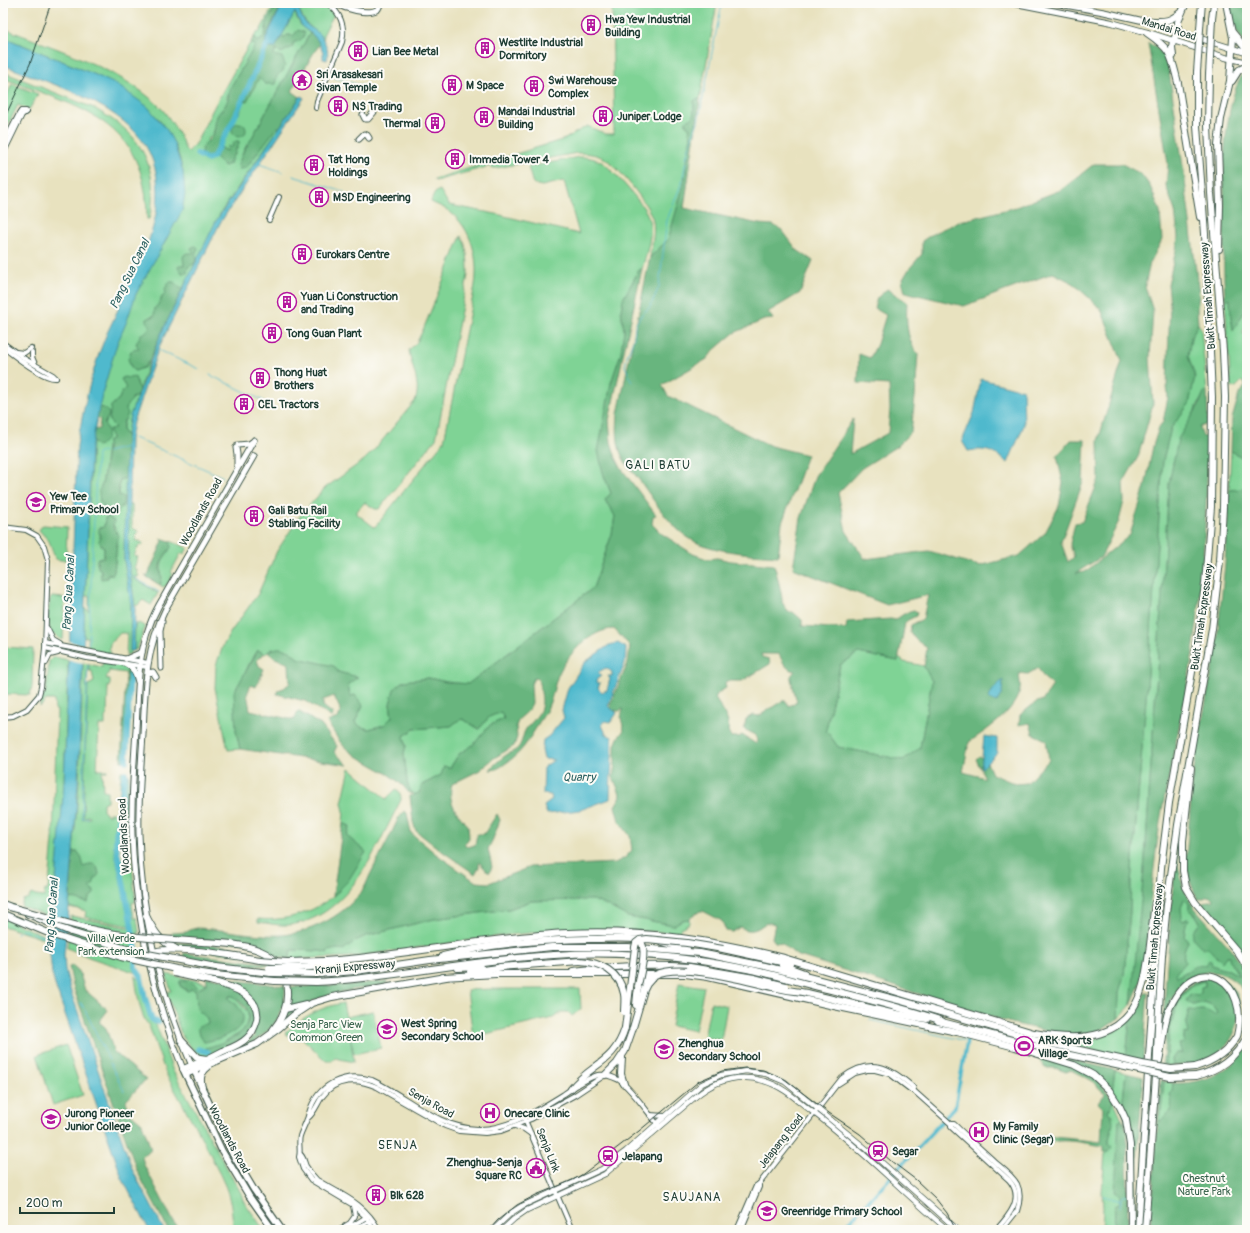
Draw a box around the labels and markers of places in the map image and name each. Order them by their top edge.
place label: Hwa Yew Industrial Building [605,13,691,39]
building icon: Hwa Yew Industrial Building [580,14,602,36]
place label: Westlite Industrial Dormitory [499,36,584,62]
building icon: Westlite Industrial Dormitory [474,37,496,59]
building icon: Lian Bee Metal [347,40,369,62]
place label: Lian Bee Metal [372,45,439,58]
place label: Sri Arasakesari Sivan Temple [316,68,383,94]
temple icon: Sri Arasakesari Sivan Temple [291,69,313,91]
building icon: M Space [441,74,463,96]
place label: Swi Warehouse Complex [548,74,617,100]
building icon: Swi Warehouse Complex [523,75,545,97]
place label: M Space [466,79,505,92]
building icon: NS Trading [327,95,349,117]
place label: NS Trading [352,100,403,113]
place label: Mandai Industrial Building [498,105,575,131]
building icon: Juniper Lodge [592,105,614,127]
building icon: Mandai Industrial Building [473,106,495,128]
place label: Juniper Lodge [617,110,682,123]
building icon: Thermal [424,112,446,134]
place label: Thermal [382,117,421,130]
building icon: Immedia Tower 4 [444,148,466,170]
place label: Tat Hong Holdings [327,153,370,179]
place label: Immedia Tower 4 [469,153,549,166]
building icon: Tat Hong Holdings [303,154,325,176]
building icon: MSD Engineering [308,186,330,208]
place label: MSD Engineering [333,191,411,204]
building icon: Eurokars Centre [291,243,313,265]
place label: Eurokars Centre [316,248,390,261]
place label: Yuan Li Construction and Trading [300,290,398,316]
building icon: Yuan Li Construction and Trading [276,291,298,313]
building icon: Tong Guan Plant [261,322,283,344]
place label: Tong Guan Plant [285,327,362,340]
place label: Thong Huat Brothers [273,366,327,392]
building icon: Thong Huat Brothers [249,367,271,389]
building icon: CEL Tractors [233,393,255,415]
place label: CEL Tractors [258,398,319,411]
place label: Yew Tee Primary School [49,490,119,516]
school or university icon: Yew Tee Primary School [25,491,47,513]
place label: Gali Batu Rail Stabling Facility [268,504,341,530]
building icon: Gali Batu Rail Stabling Facility [243,505,265,527]
place label: West Spring Secondary School [401,1017,484,1043]
school or university icon: West Spring Secondary School [376,1018,398,1040]
place label: ARK Sports Village [1038,1034,1091,1060]
sports icon: ARK Sports Village [1013,1035,1035,1057]
place label: Zhenghua Secondary School [678,1037,761,1063]
school or university icon: Zhenghua Secondary School [653,1038,675,1060]
hospital icon: Onecare Clinic [479,1102,501,1124]
place label: Jurong Pioneer Junior College [65,1107,135,1133]
place label: Onecare Clinic [504,1107,570,1120]
school or university icon: Jurong Pioneer Junior College [40,1108,62,1130]
place label: My Family Clinic (Segar) [993,1120,1054,1146]
hospital icon: My Family Clinic (Segar) [968,1121,990,1143]
station icon: Segar [867,1140,889,1162]
station icon: Jelapang [597,1145,619,1167]
place label: Segar [892,1145,919,1158]
place label: Jelapang [622,1150,663,1163]
place label: Zhenghua-Senja Square RC [446,1156,522,1182]
public building icon: Zhenghua-Senja Square RC [525,1157,547,1179]
building icon: Blk 628 [365,1184,387,1206]
place label: Blk 628 [390,1189,424,1202]
school or university icon: Greenridge Primary School [756,1200,778,1222]
place label: Greenridge Primary School [781,1205,903,1218]

